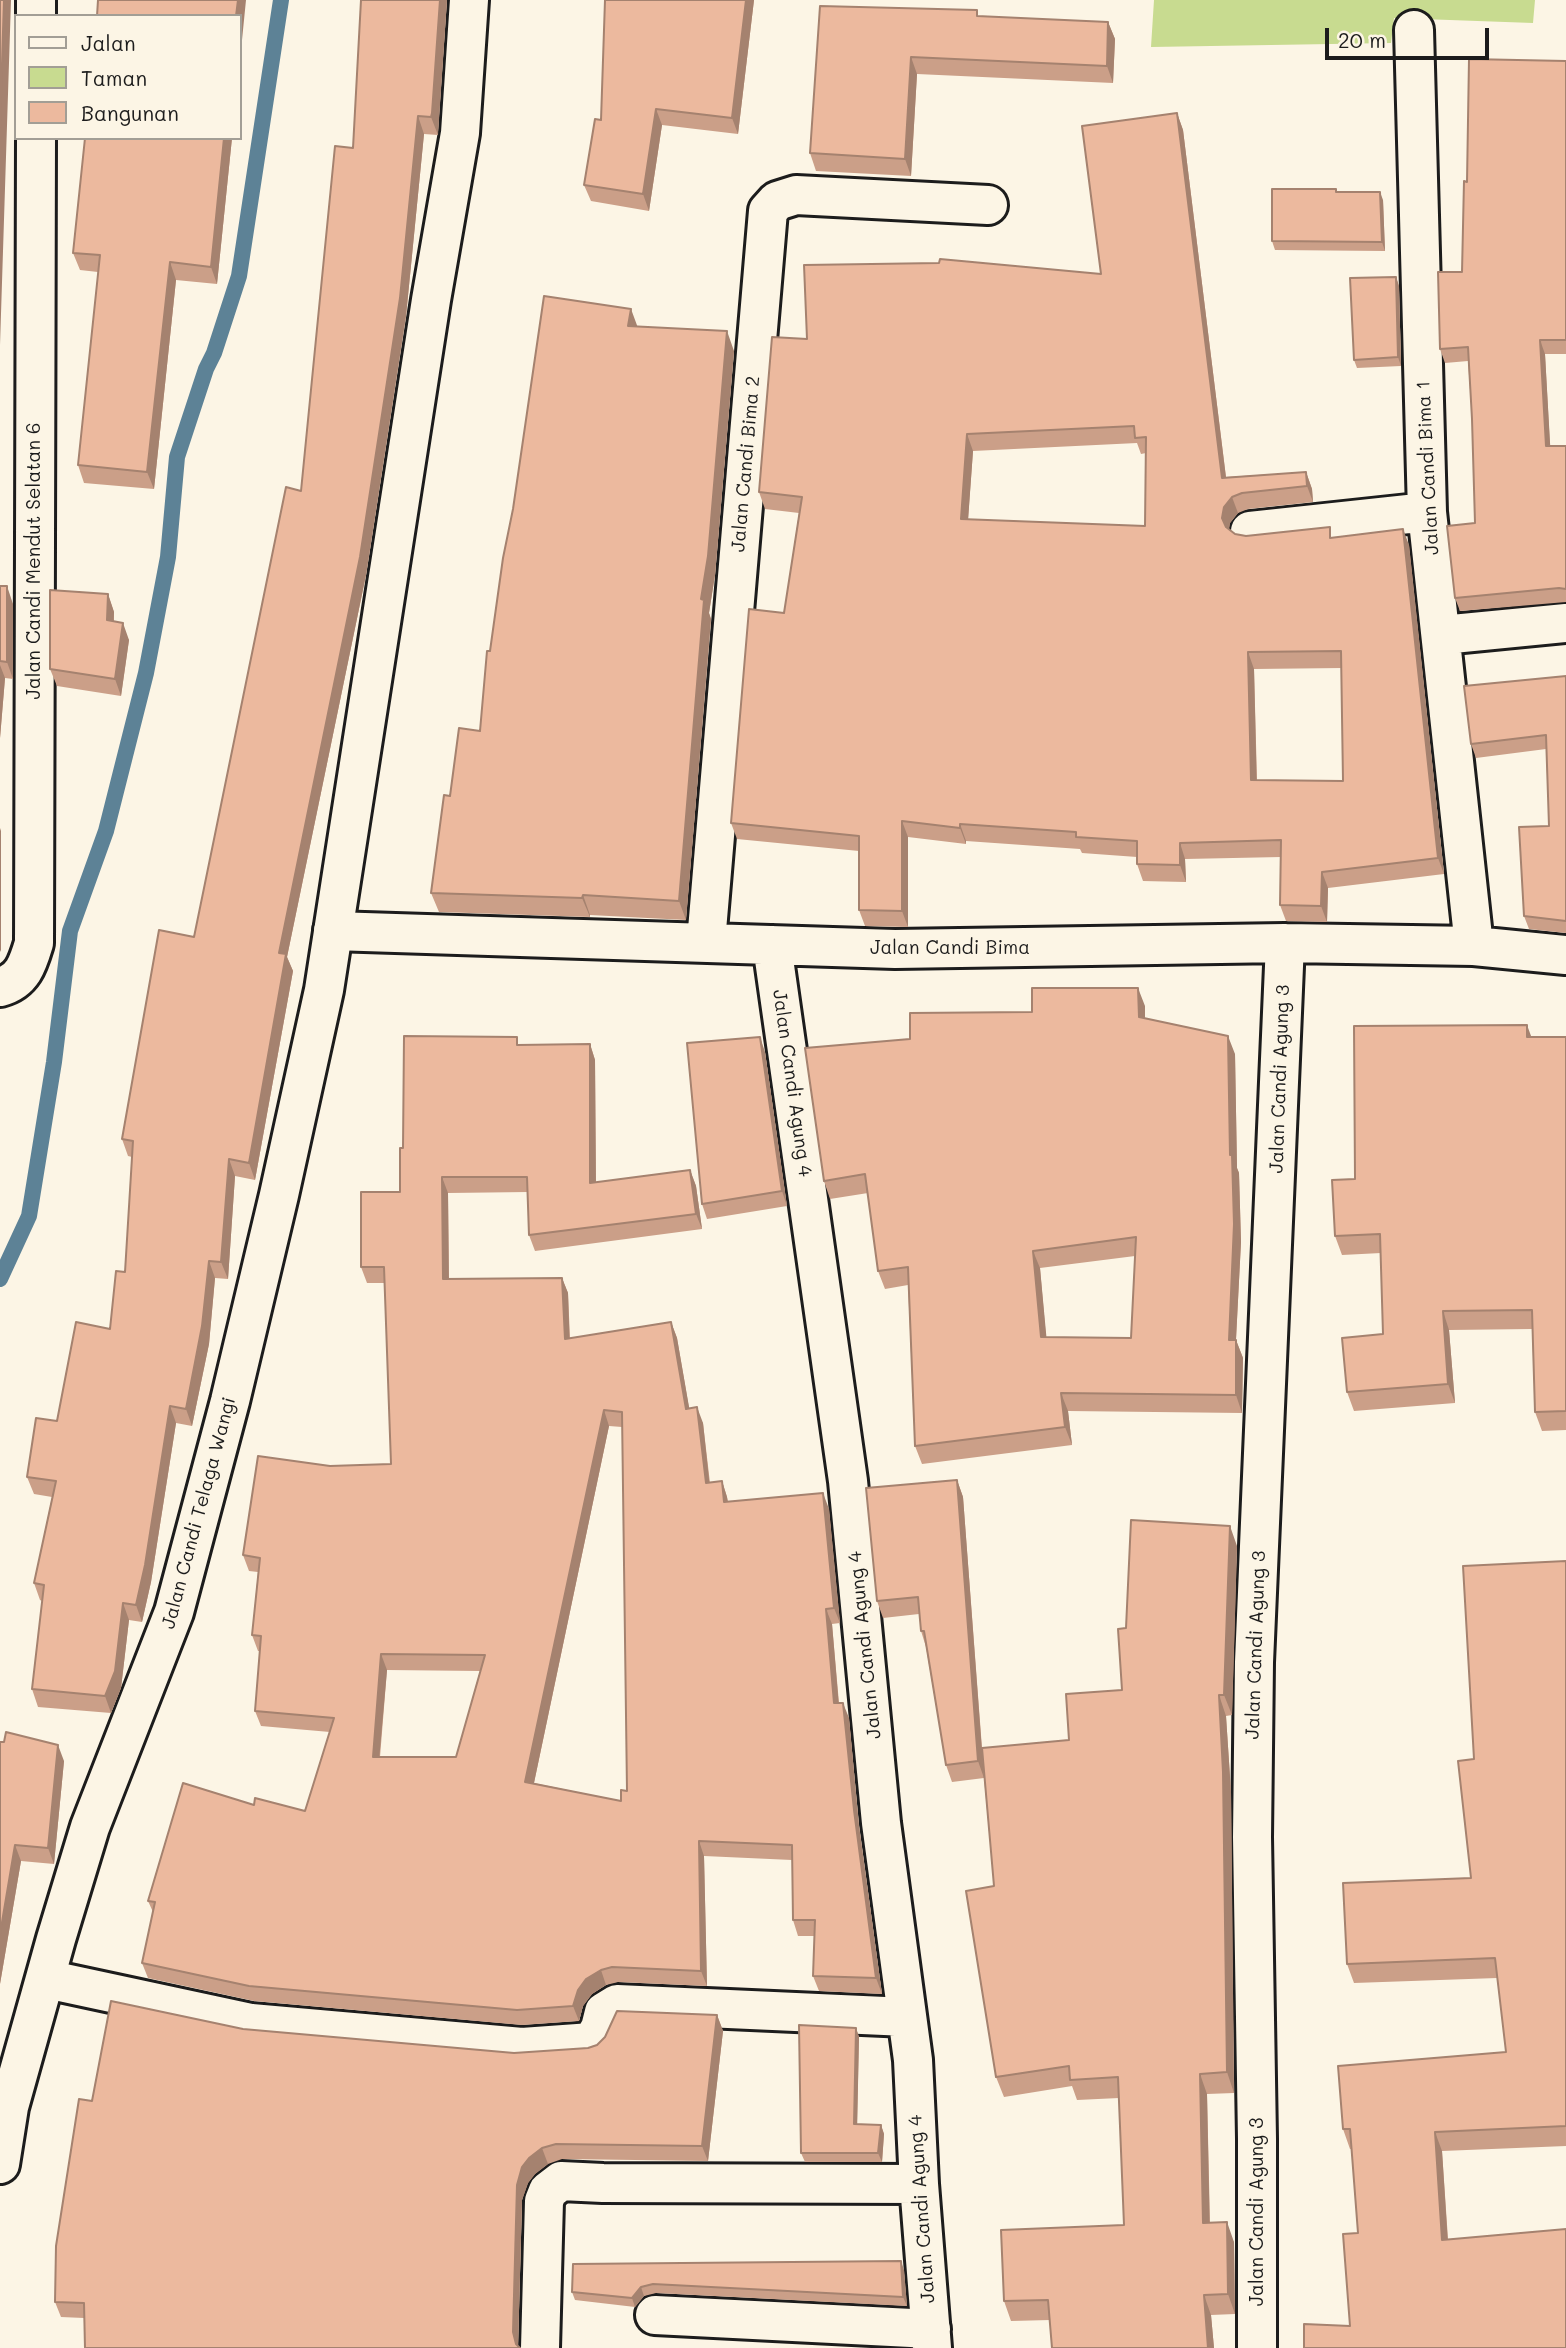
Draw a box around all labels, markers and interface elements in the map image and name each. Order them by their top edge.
legend [14,14,242,140]
scale bar [1328,14,1492,58]
text: 20 m [1338,26,1386,53]
text: Jalan [81,29,136,56]
text: Taman [81,64,147,91]
text: Bangunan [81,99,179,126]
street label: Jalan Candi Bima 2 [727,375,765,553]
street label: Jalan Candi Bima 1 [1412,380,1444,556]
street label: Jalan Candi Mendut Selatan 6 [23,422,45,700]
street label: Jalan Candi Bima [870,937,1030,959]
street label: Jalan Candi Agung 3 [1265,984,1295,1174]
street label: Jalan Candi Agung 4 [768,988,816,1178]
street label: Jalan Candi Telaga Wangi [157,1395,241,1631]
street label: Jalan Candi Agung 4 [844,1550,886,1740]
street label: Jalan Candi Agung 3 [1241,1550,1271,1740]
street label: Jalan Candi Agung 4 [904,2114,940,2304]
street label: Jalan Candi Agung 3 [1246,2118,1268,2306]

